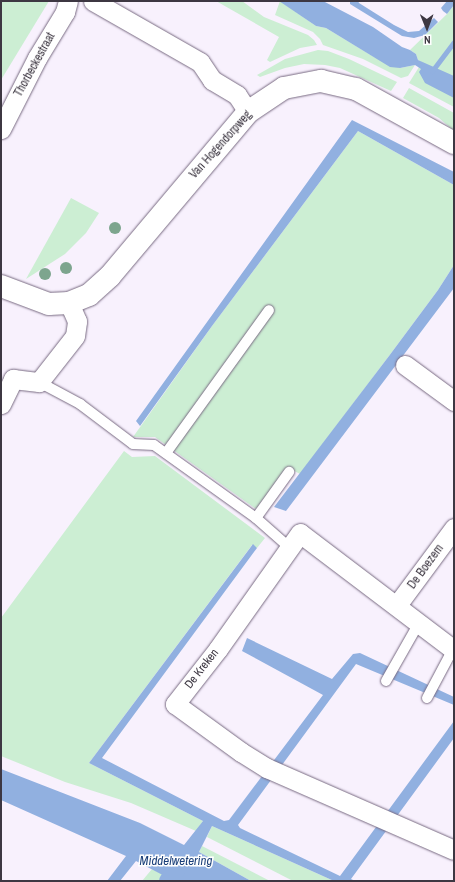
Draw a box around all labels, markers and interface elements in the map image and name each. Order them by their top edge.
north arrow [407,8,447,48]
street label: Thorbeckestraat [11,30,59,100]
text: N [424,33,431,47]
street label: Van Hogendorpweg [187,108,255,182]
street label: De Boezem [405,542,447,592]
street label: De Kreken [182,646,222,692]
water label: Middelwetering [140,853,212,869]

